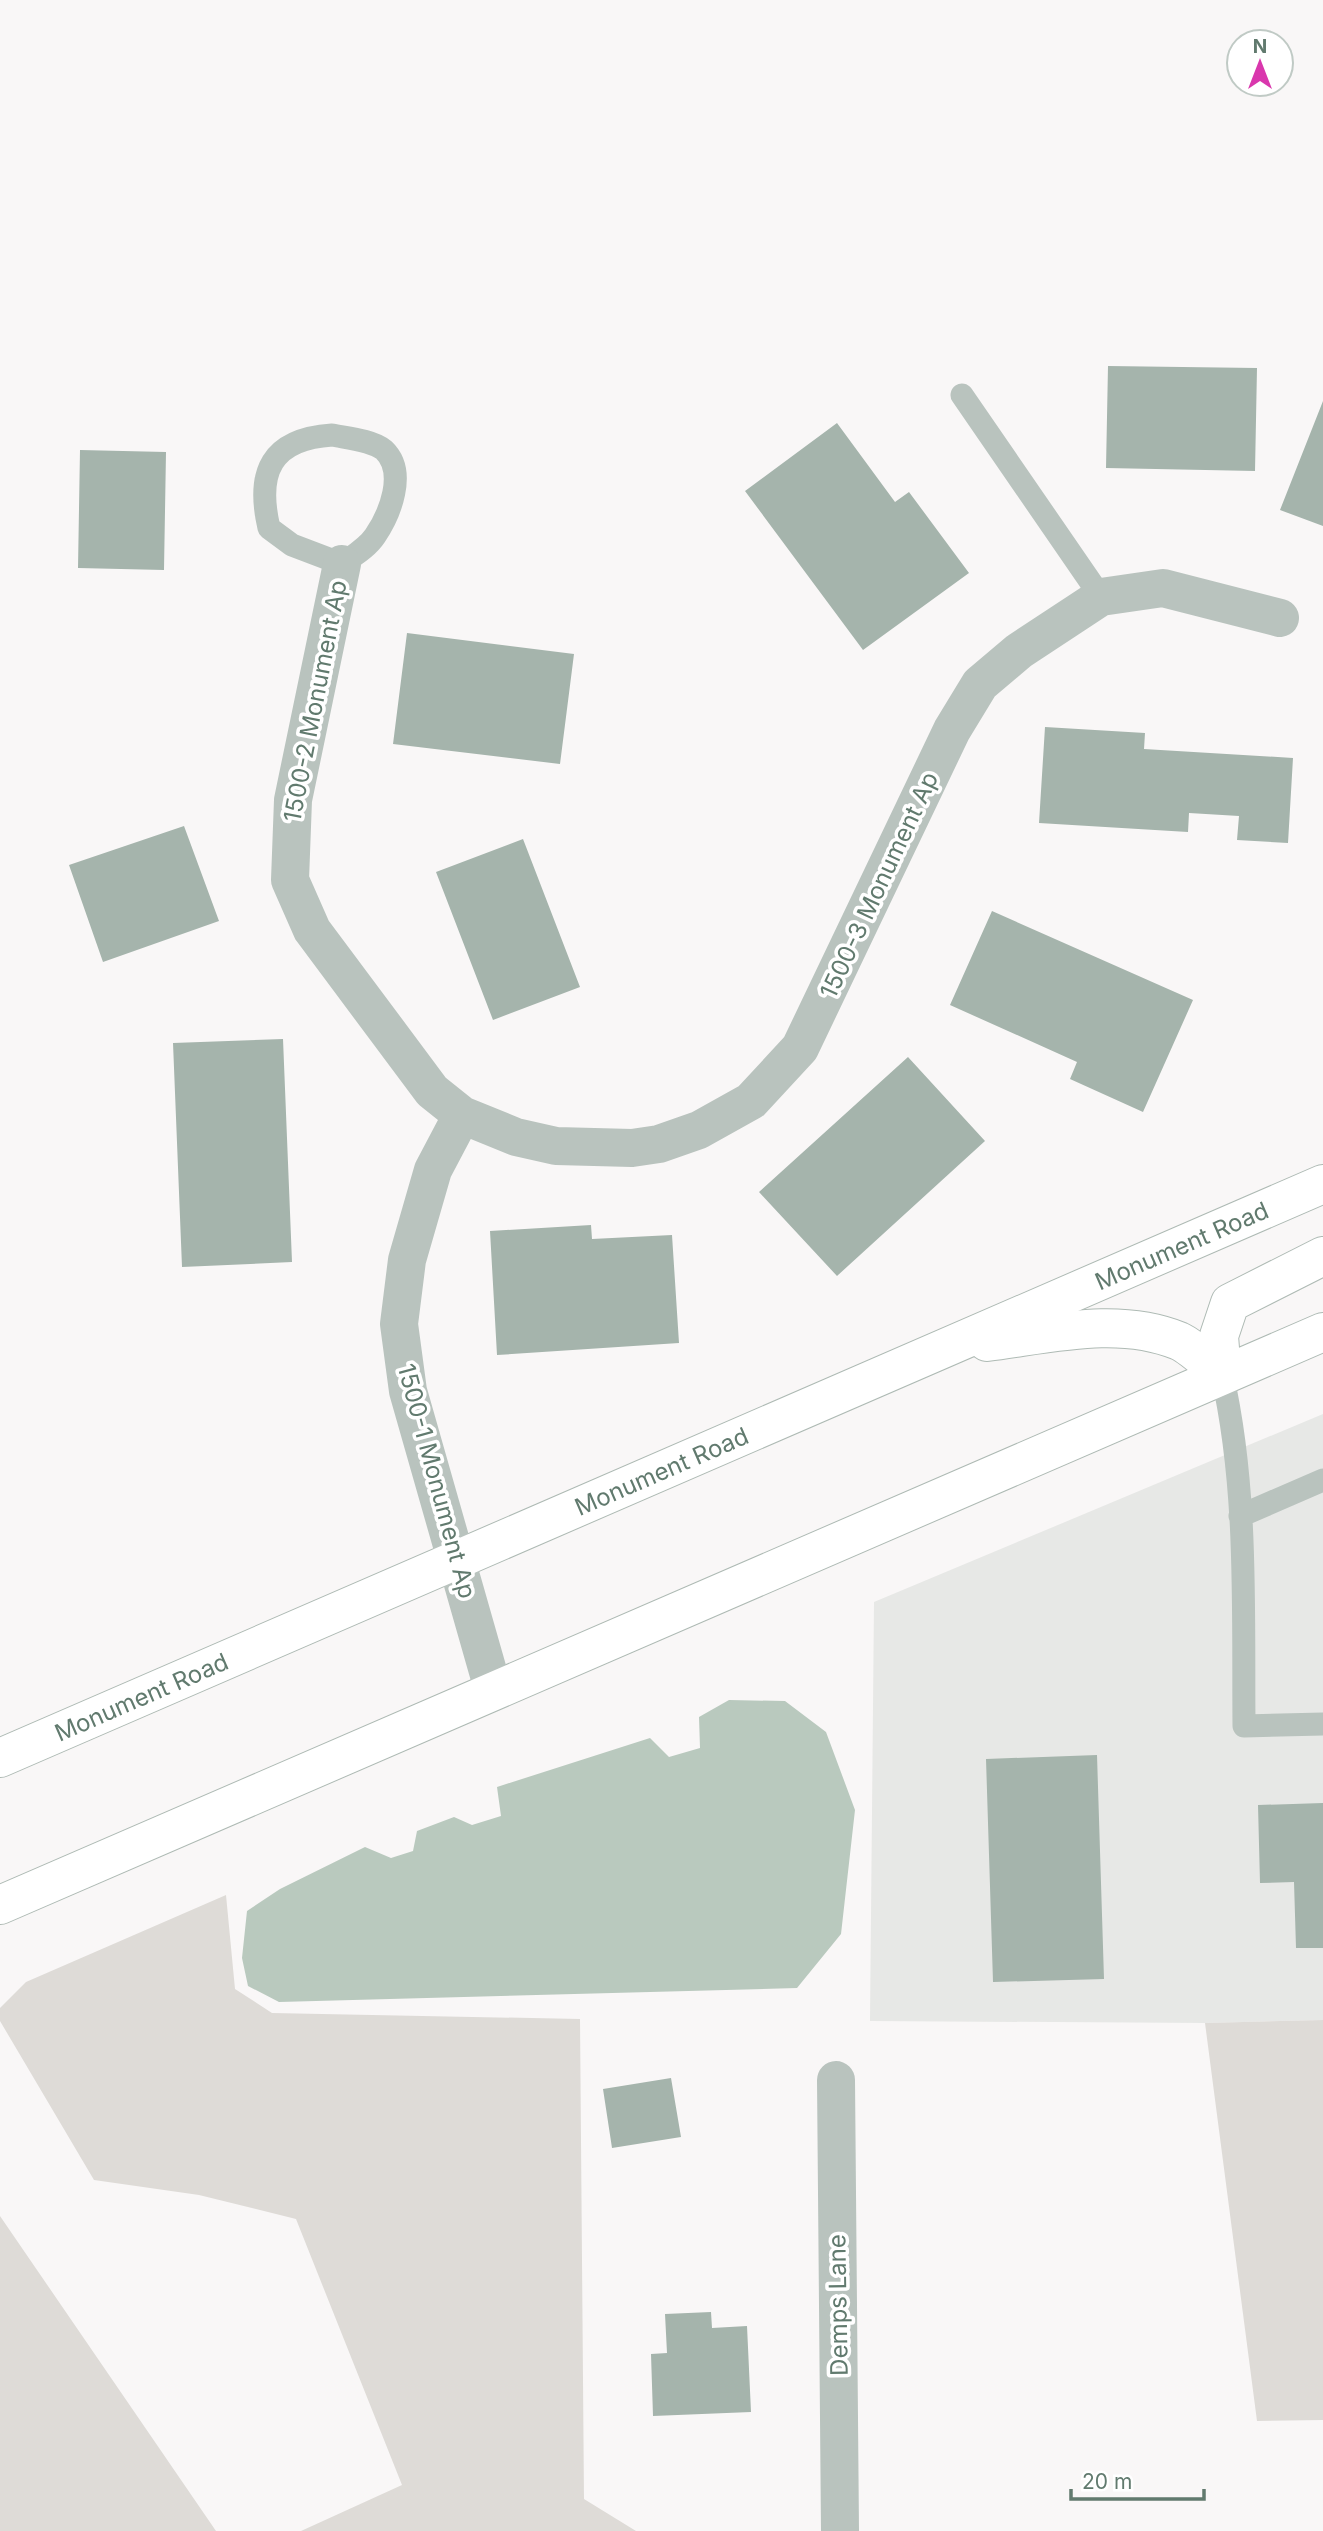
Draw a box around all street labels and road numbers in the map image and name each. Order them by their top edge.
street label: 1500-2 Monument Ap [277,578,353,824]
street label: 1500-3 Monument Ap [814,767,944,1003]
street label: Monument Road [1090,1195,1273,1296]
street label: 1500-1 Monument Ap [392,1361,482,1601]
street label: Monument Road [570,1421,753,1521]
street label: Monument Road [50,1646,232,1747]
street label: Demps Lane [822,2234,854,2376]

